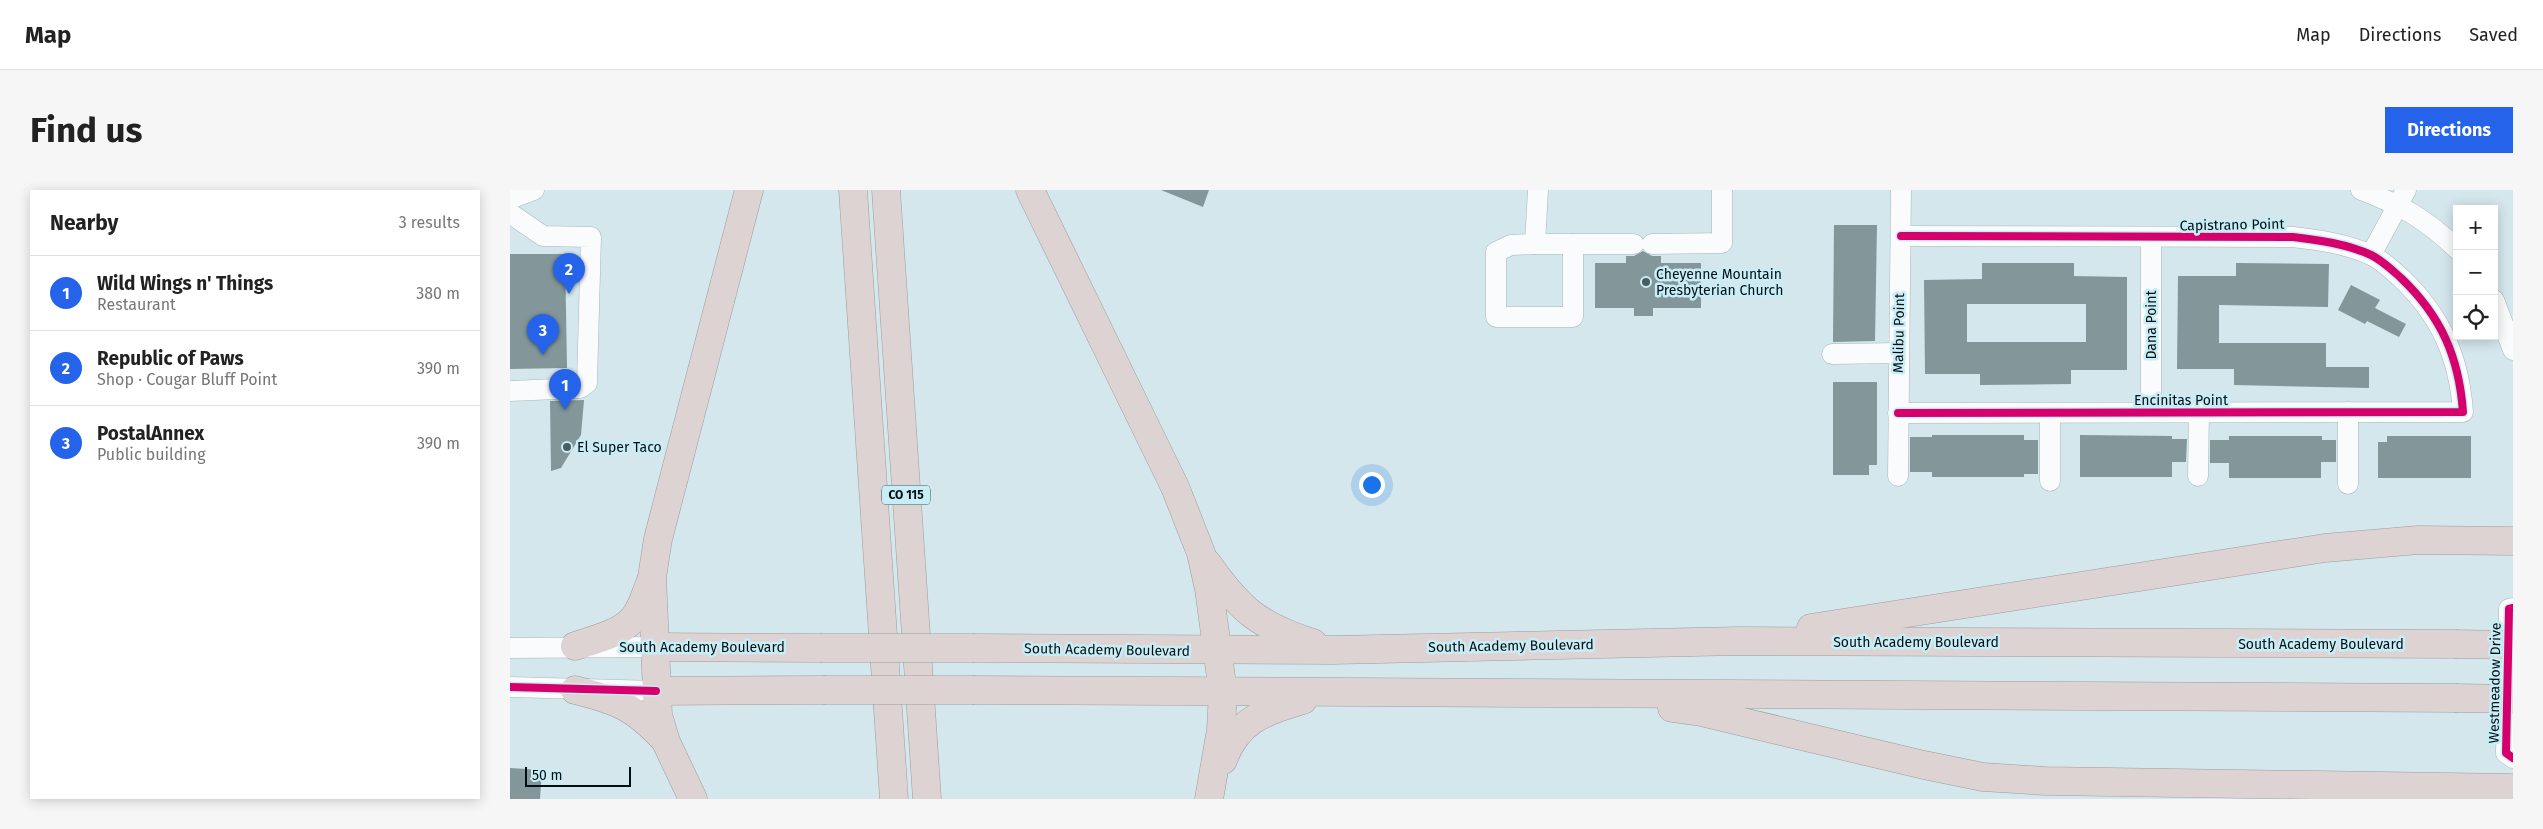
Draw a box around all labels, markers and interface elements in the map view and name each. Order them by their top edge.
text: Map [25,21,71,49]
text: Map [2296,24,2331,46]
text: Directions [2359,24,2441,46]
text: Saved [2469,24,2518,46]
button: Directions [2385,107,2513,153]
text: Find us [30,109,142,151]
map controls [2453,205,2498,340]
button: + [2453,205,2498,250]
text: Nearby [50,210,118,236]
text: 3 results [399,213,460,232]
street label: Capistrano Point [2179,216,2286,234]
button: − [2453,250,2498,295]
pin: 2 [553,253,585,294]
place label: Cheyenne Mountain Presbyterian Church [1656,266,1783,299]
text: Wild Wings n' Things [97,272,273,295]
marker: Cheyenne Mountain Presbyterian Church [1640,276,1652,288]
text: 1 [62,284,70,303]
text: 380 m [416,284,460,303]
street label: Dana Point [2143,289,2160,360]
street label: Malibu Point [1890,292,1908,373]
text: Restaurant [97,295,176,314]
button: locate [2453,295,2498,340]
pin: 3 [527,314,559,355]
text: Republic of Paws [97,347,244,370]
text: 2 [62,359,70,378]
text: 390 m [417,359,460,378]
pin: 1 [549,369,581,410]
text: Shop · Cougar Bluff Point [97,370,277,389]
street label: Encinitas Point [2134,392,2229,409]
text: PostalAnnex [97,422,204,445]
text: 3 [62,434,70,453]
text: 390 m [417,434,460,453]
place label: El Super Taco [577,439,662,456]
marker: El Super Taco [561,441,573,453]
text: Public building [97,445,205,464]
your location [1359,472,1385,498]
road number: CO 115 [882,486,930,504]
street label: Westmeadow Drive [2485,622,2505,744]
street label: South Academy Boulevard [1833,634,1999,651]
street label: South Academy Boulevard [1428,636,1594,656]
street label: South Academy Boulevard [2238,636,2404,653]
street label: South Academy Boulevard [619,639,785,656]
street label: South Academy Boulevard [1024,640,1190,660]
scale bar [525,764,631,787]
text: 50 m [532,767,563,784]

